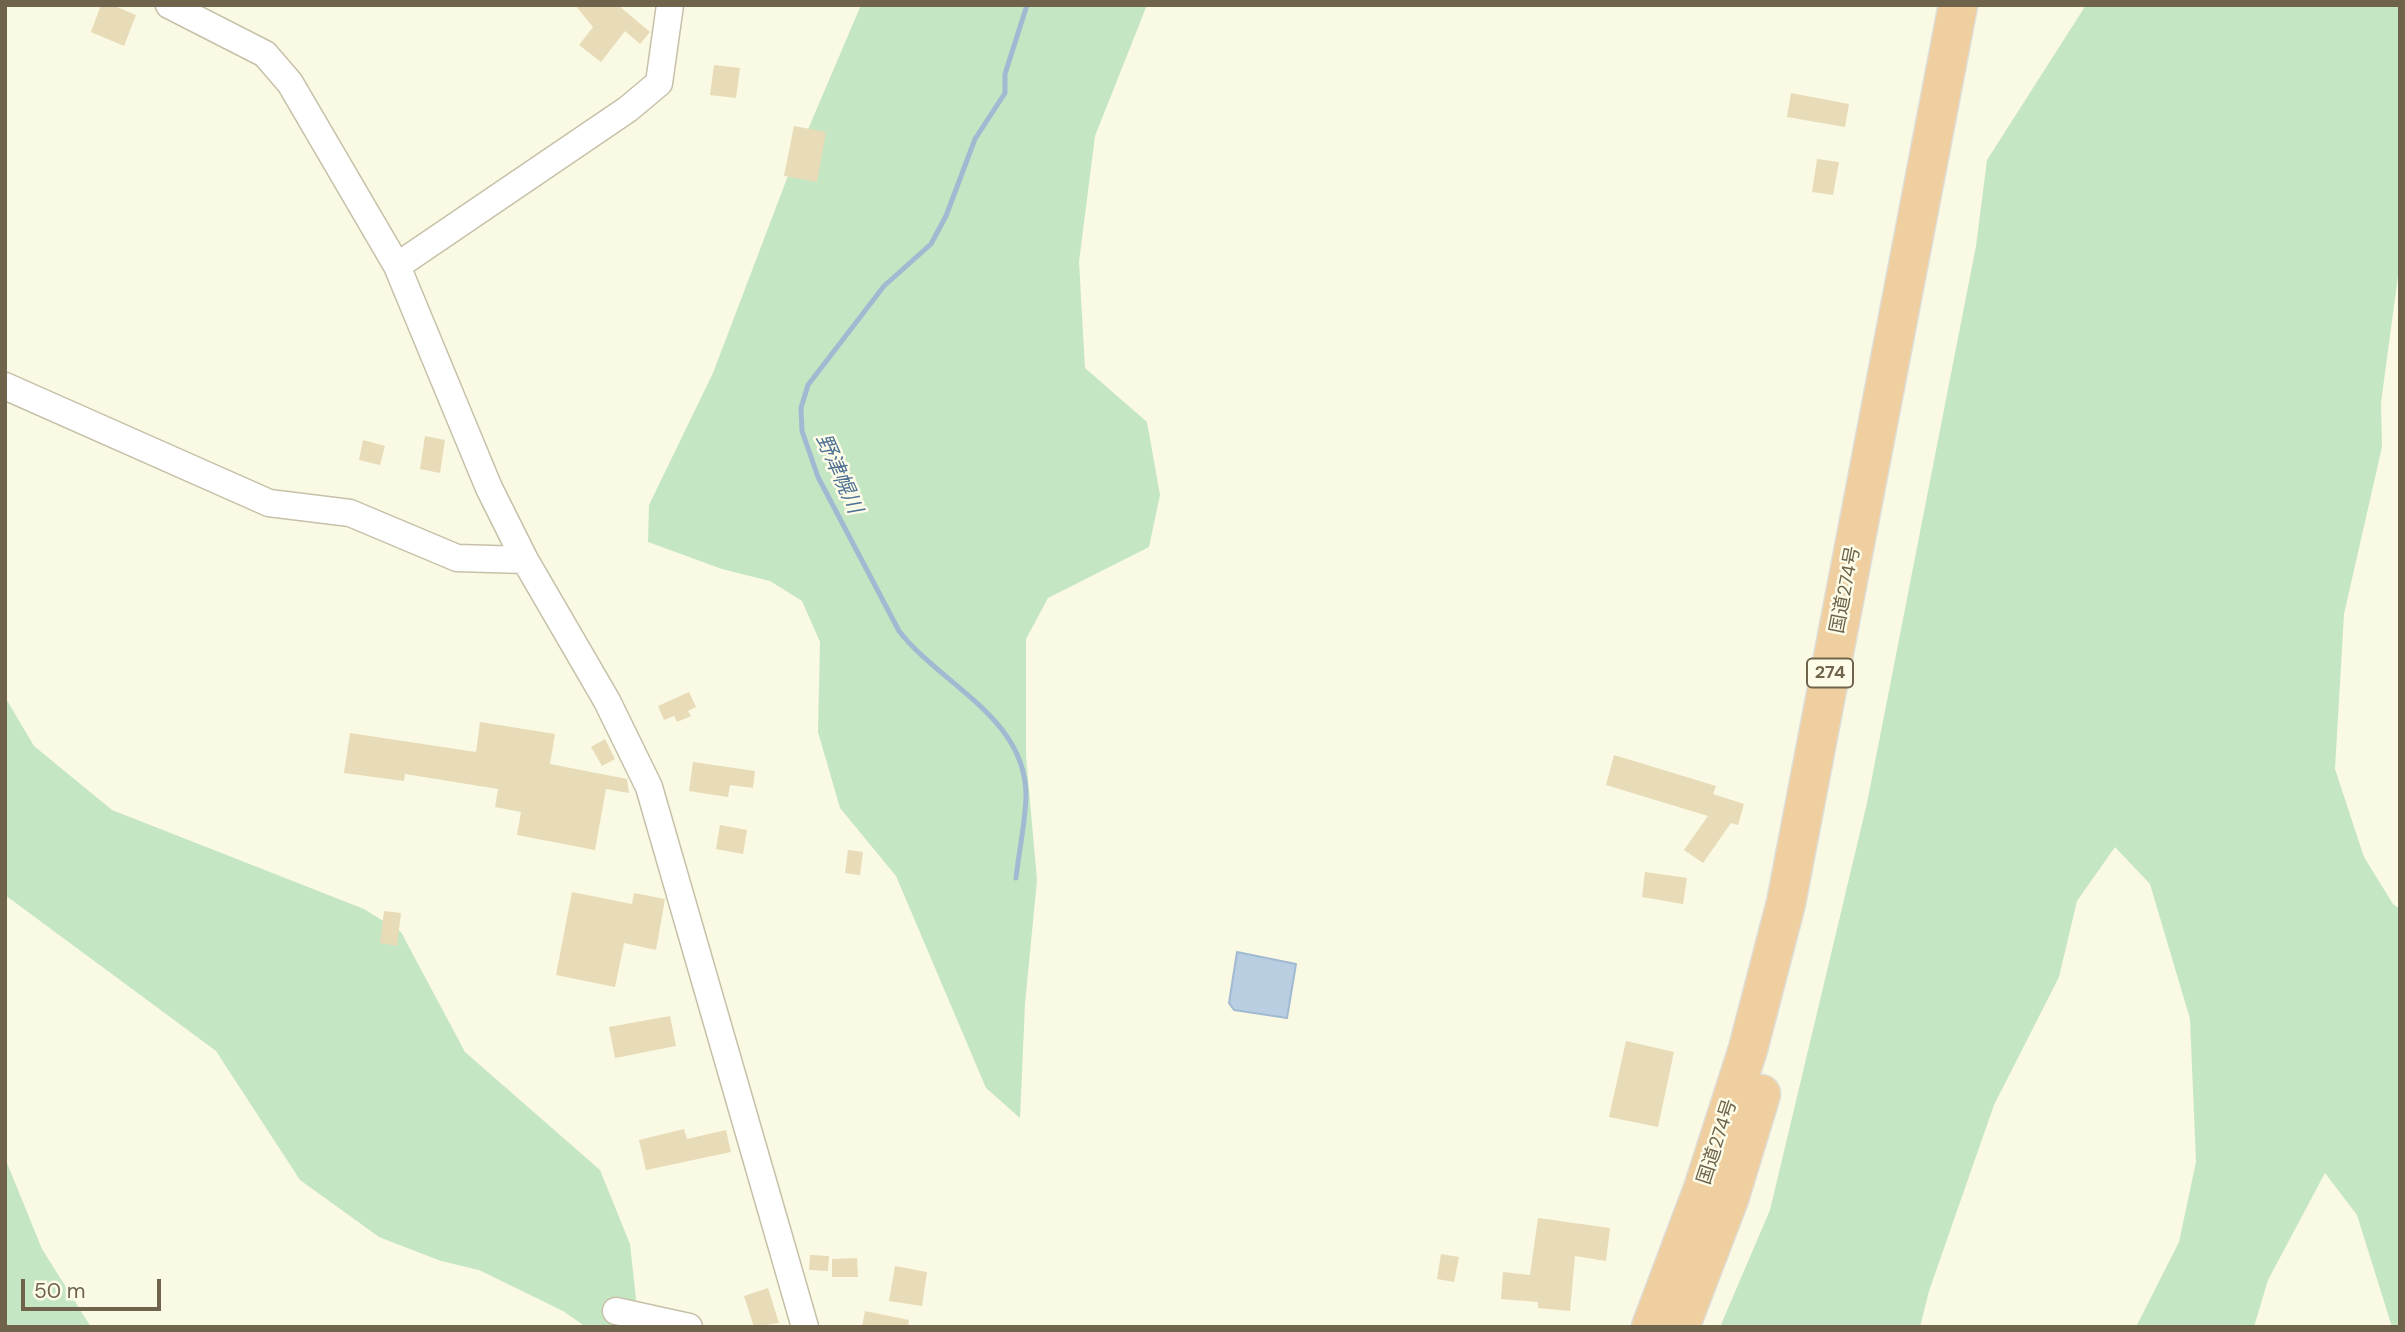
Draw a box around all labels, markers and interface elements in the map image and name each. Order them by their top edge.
water label: 野津幌川 [809,431,867,517]
street label: 国道274号 [1826,545,1866,635]
road number: 274 [1807,658,1853,688]
street label: 国道274号 [1694,1097,1742,1187]
scale bar [24,1266,164,1310]
text: 50 m [34,1277,85,1305]

